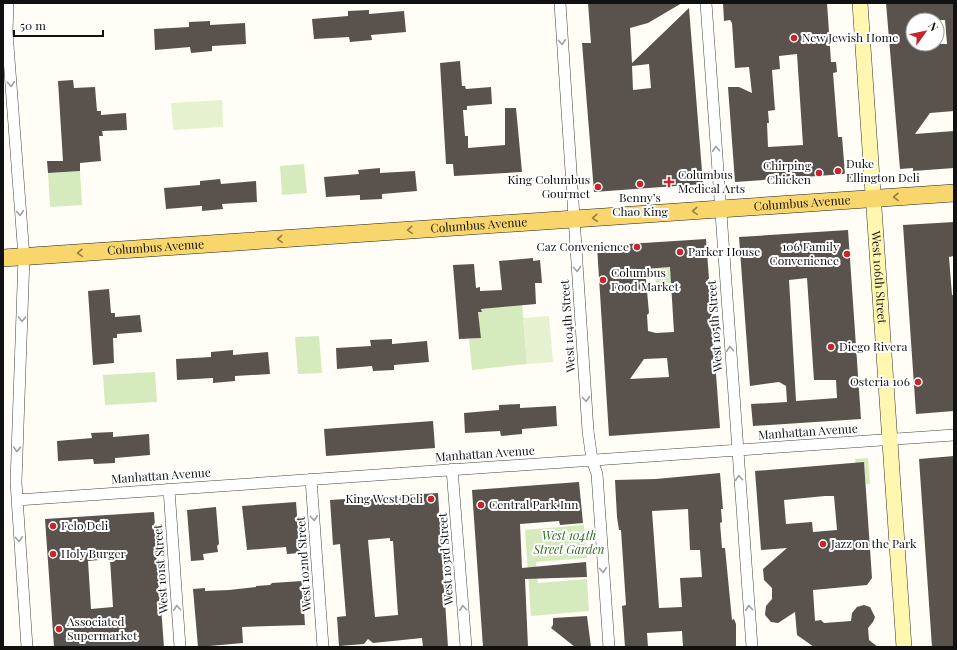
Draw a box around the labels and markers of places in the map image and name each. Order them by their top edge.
place label: New Jewish Home [802,29,898,45]
marker: New Jewish Home [789,33,799,43]
place label: Duke Ellington Deli [846,155,920,185]
place label: Chirping Chicken [763,157,812,187]
place label: Columbus Medical Arts [678,166,745,196]
marker: Duke Ellington Deli [833,166,843,176]
marker: Chirping Chicken [814,168,824,178]
place label: King Columbus Gourmet [507,171,591,201]
marker: Columbus Medical Arts [663,176,675,188]
marker: Benny’s Chao King [635,179,645,189]
marker: King Columbus Gourmet [593,182,603,192]
place label: Benny’s Chao King [612,189,668,219]
place label: Caz Convenience [537,238,629,254]
place label: 106 Family Convenience [769,238,839,268]
marker: Caz Convenience [632,242,642,252]
place label: Parker House [688,243,760,259]
marker: Parker House [675,247,685,257]
marker: 106 Family Convenience [842,249,852,259]
place label: Columbus Food Market [611,264,679,294]
marker: Columbus Food Market [598,275,608,285]
place label: Diego Rivera [839,338,908,354]
marker: Diego Rivera [826,342,836,352]
place label: Osteria 106 [850,373,910,389]
marker: Osteria 106 [913,377,923,387]
place label: King West Deli [345,490,423,506]
marker: King West Deli [426,494,436,504]
place label: Central Park Inn [489,496,578,512]
marker: Central Park Inn [476,500,486,510]
place label: Felo Deli [61,517,109,533]
marker: Felo Deli [48,521,58,531]
place label: Jazz on the Park [830,535,917,551]
marker: Jazz on the Park [818,539,828,549]
place label: Holy Burger [61,545,127,561]
marker: Holy Burger [48,549,58,559]
place label: Associated Supermarket [66,613,138,643]
marker: Associated Supermarket [54,624,64,634]

